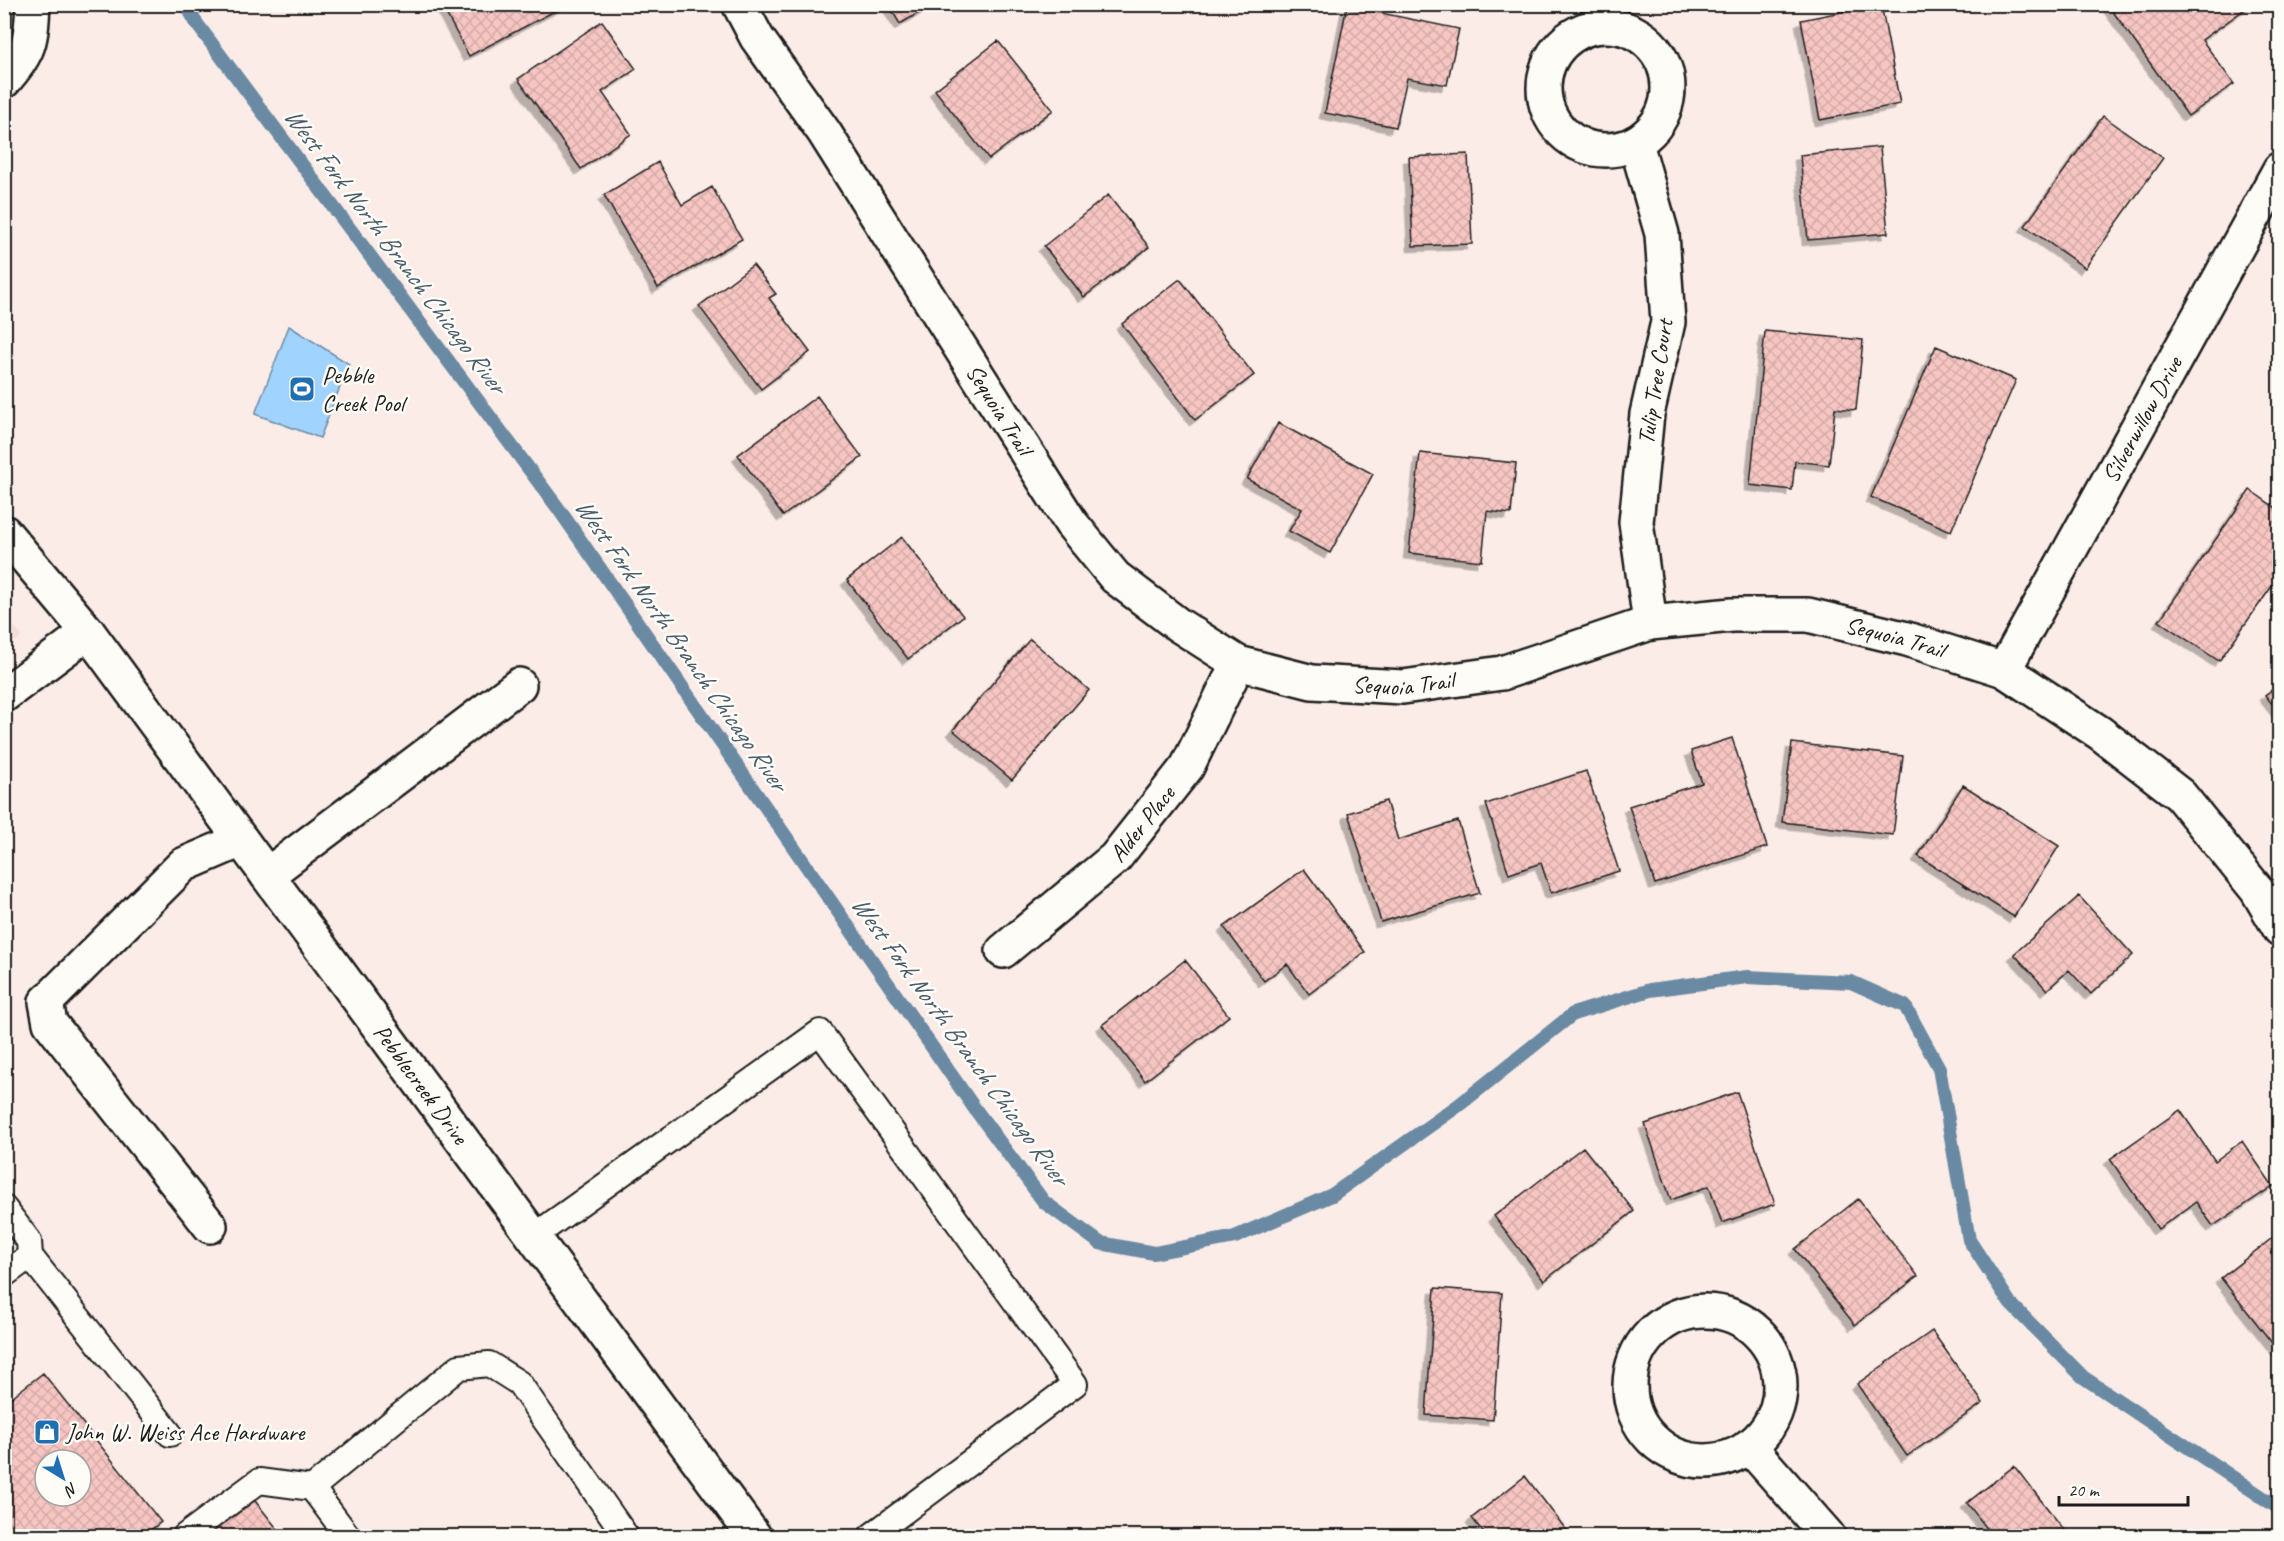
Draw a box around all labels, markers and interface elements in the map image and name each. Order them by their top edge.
water label: West Fork North Branch Chicago River [277,101,516,403]
street label: Tulip Tree Court [1630,315,1680,447]
street label: Silverwillow Drive [2095,349,2190,488]
street label: Sequoia Trail [959,358,1041,464]
place label: Pebble Creek Pool [322,360,408,418]
sports icon: Pebble Creek Pool [287,374,317,404]
water label: West Fork North Branch Chicago River [567,492,797,800]
street label: Sequoia Trail [1842,610,1952,666]
street label: Sequoia Trail [1352,664,1459,702]
street label: Alder Place [1103,778,1183,868]
water label: West Fork North Branch Chicago River [844,889,1079,1195]
street label: Pebblecreek Drive [367,1018,476,1152]
shop icon: John W. Weiss Ace Hardware [32,1417,62,1447]
place label: John W. Weiss Ace Hardware [65,1417,306,1447]
north arrow [33,1448,93,1508]
scale bar [2059,1469,2188,1507]
text: N [59,1478,82,1502]
text: 20 m [2068,1479,2101,1501]

